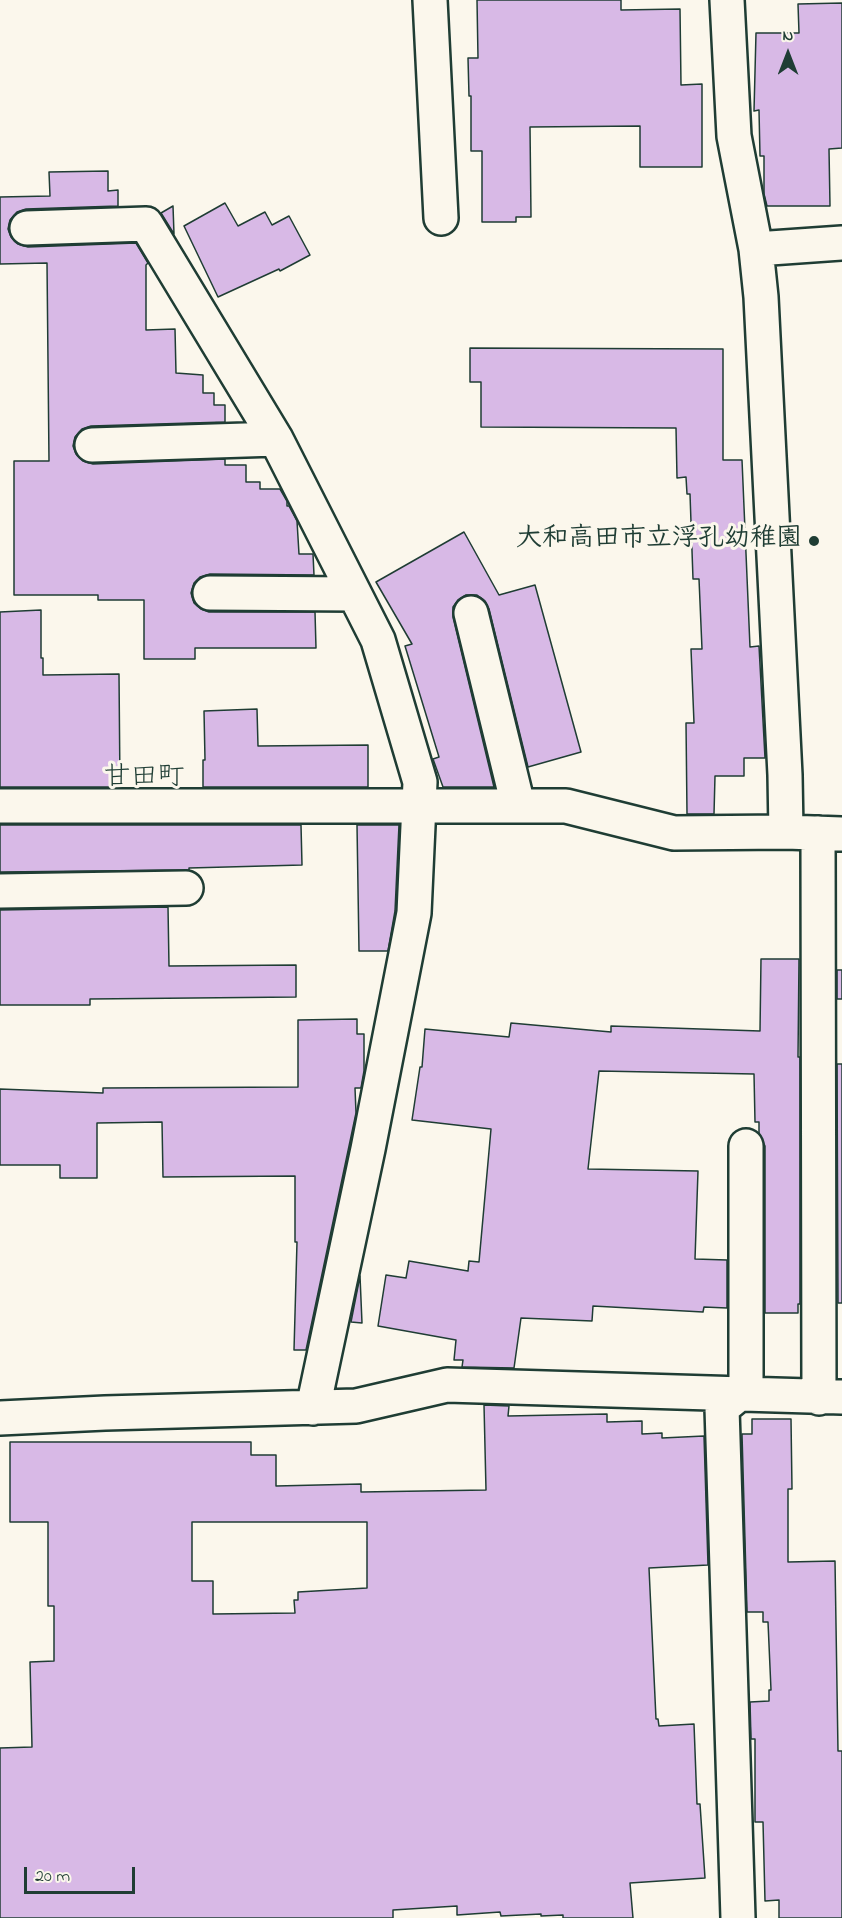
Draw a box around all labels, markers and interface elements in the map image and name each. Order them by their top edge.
north arrow [758,24,818,84]
text: N [783,24,793,48]
place label: 大和高田市立浮孔幼稚園 [516,525,802,557]
marker: 大和高田市立浮孔幼稚園 [807,534,821,548]
district label: 甘田町 [104,764,184,796]
scale bar [27,1855,138,1893]
text: 20 m [35,1864,70,1890]

